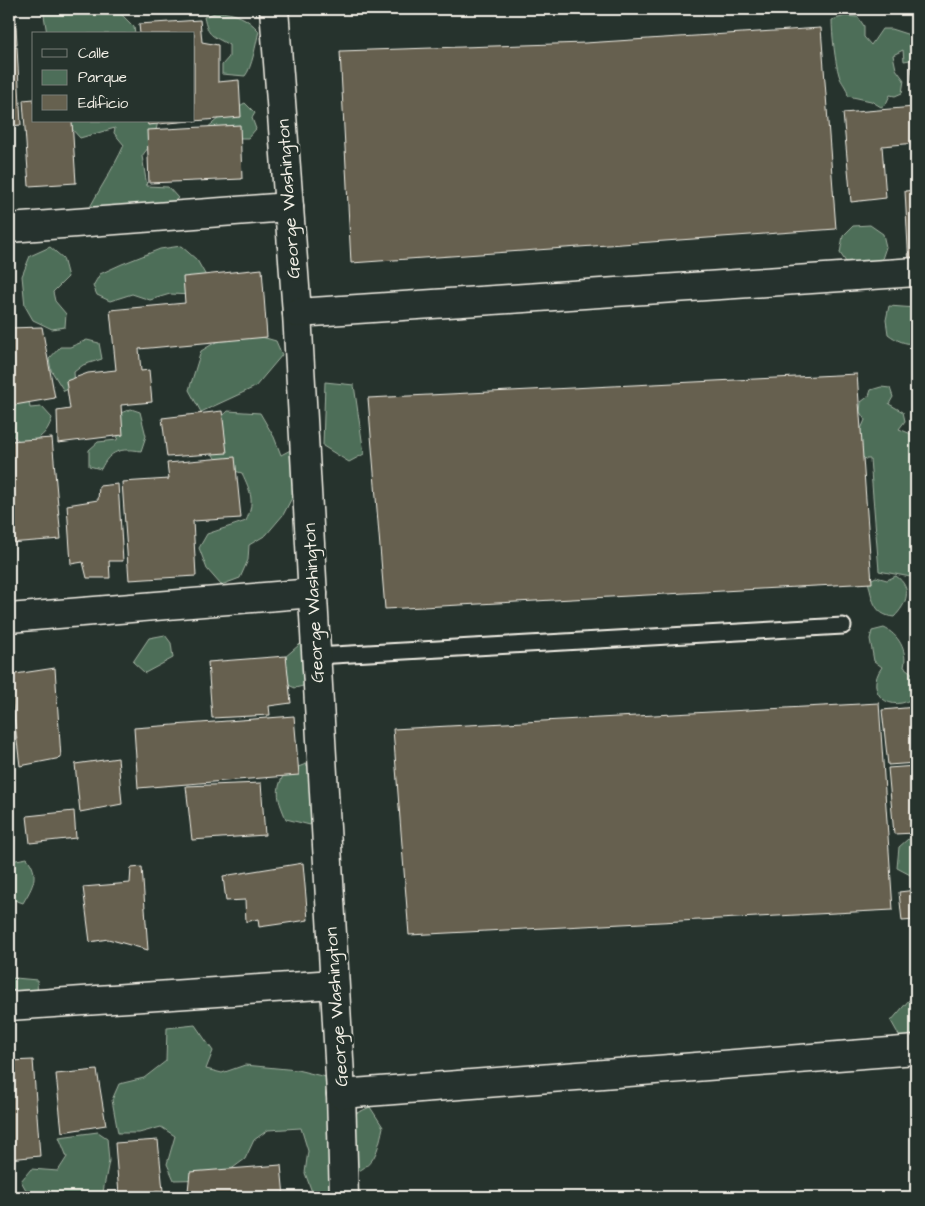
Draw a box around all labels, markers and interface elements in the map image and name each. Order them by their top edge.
legend [32,32,195,122]
text: Calle [78,43,109,64]
text: Parque [78,67,127,88]
text: Edificio [78,93,129,114]
street label: George Washington [270,118,308,280]
street label: George Washington [297,522,331,683]
street label: George Washington [318,926,356,1088]

